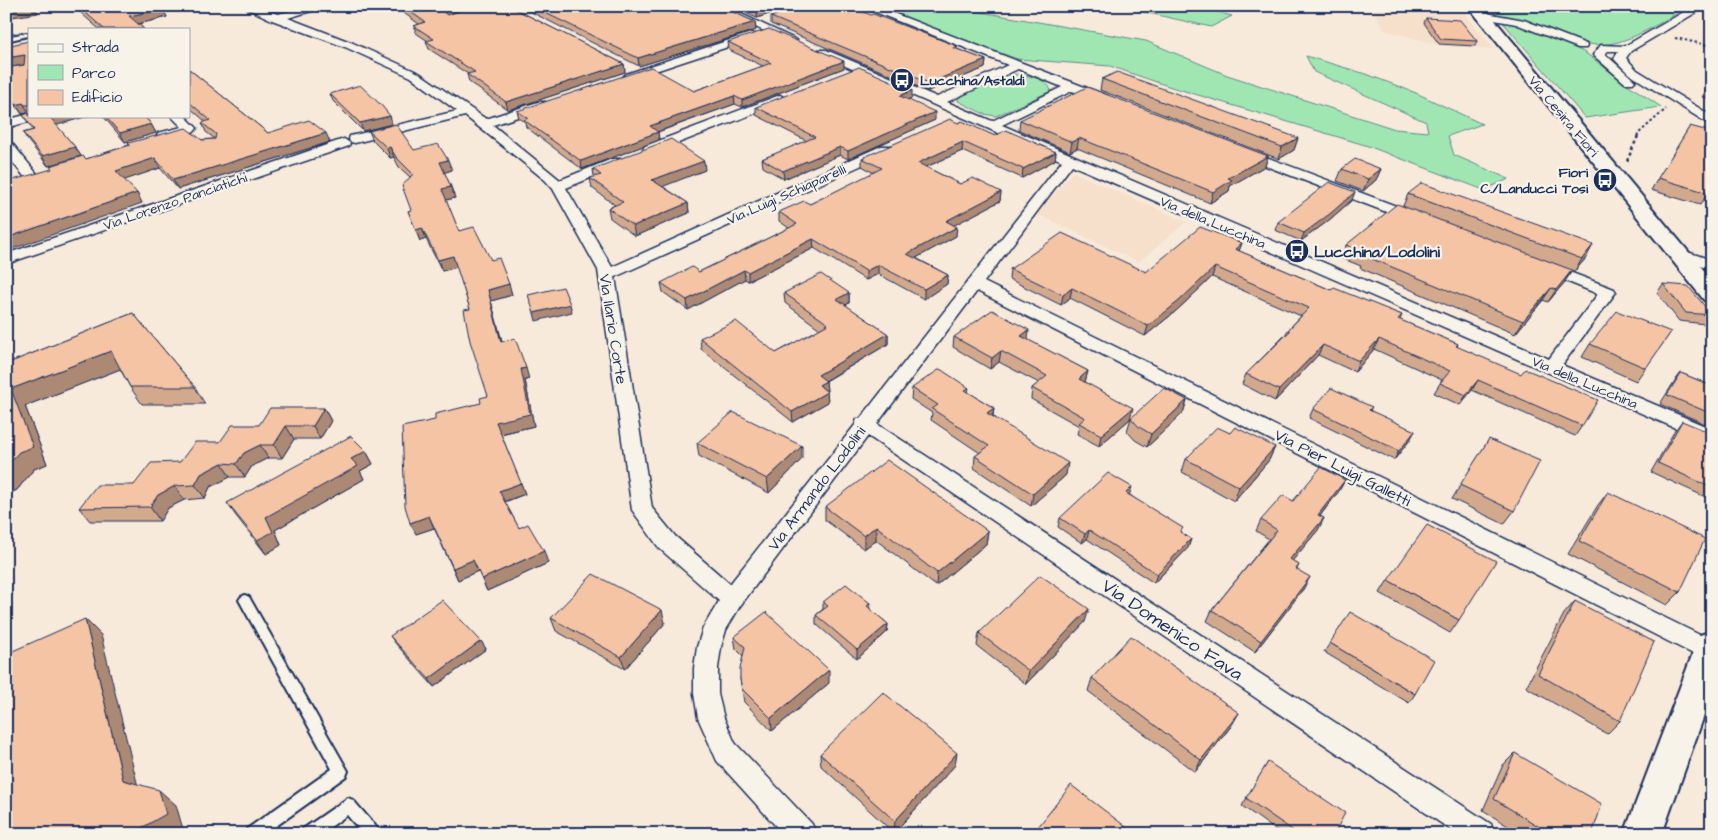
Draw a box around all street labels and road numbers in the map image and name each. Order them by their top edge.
street label: Via Cesira Fiori [1523,72,1603,161]
street label: Via Luigi Schiaparelli [724,160,849,230]
street label: Via Lorenzo Panciatichi [101,168,250,236]
street label: Via della Lucchina [1157,192,1269,254]
street label: Via Ilario Corte [593,273,633,386]
street label: Via della Lucchina [1529,352,1641,414]
street label: Via Armando Lodolini [763,421,871,555]
street label: Via Pier Luigi Galletti [1270,424,1415,513]
street label: Via Domenico Fava [1096,573,1248,688]

